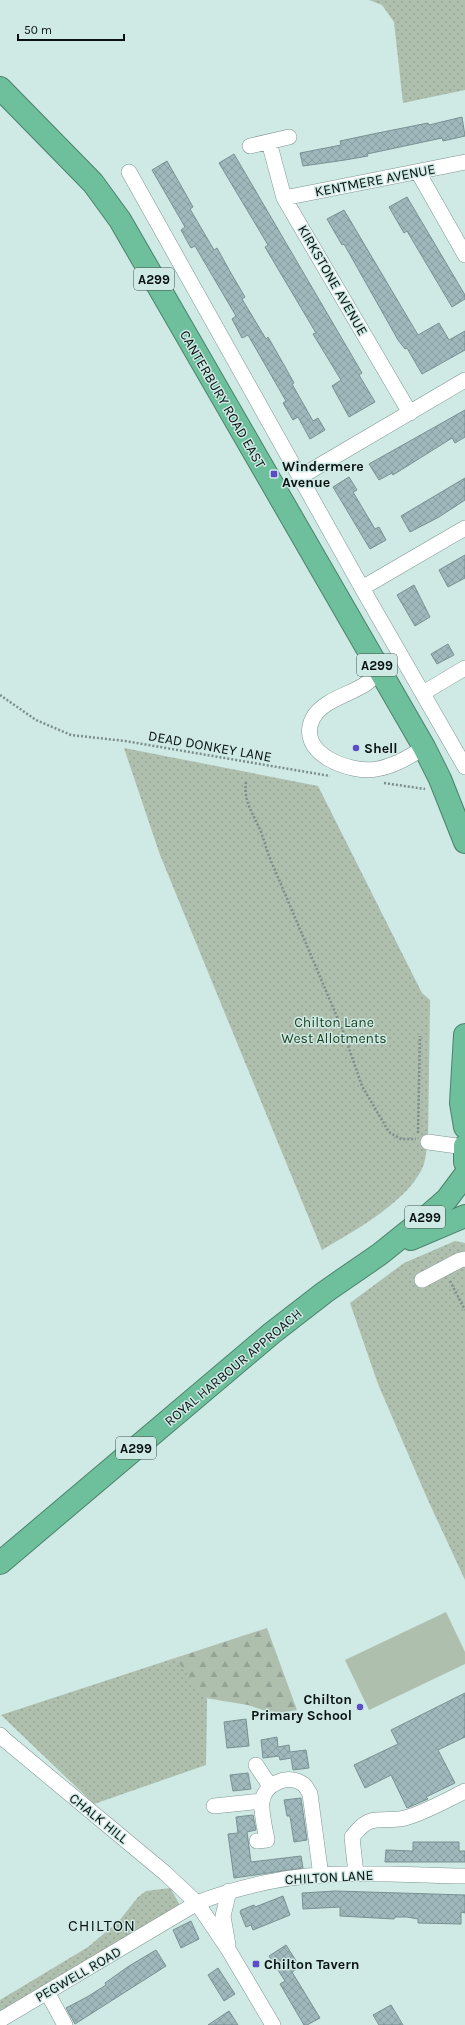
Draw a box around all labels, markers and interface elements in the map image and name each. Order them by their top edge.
scale bar [18,16,124,42]
text: 50 m [24,23,52,37]
street label: KENTMERE AVENUE [313,160,437,201]
street label: KIRKSTONE AVENUE [294,222,371,339]
road number: A299 [134,268,174,290]
street label: CANTERBURY ROAD EAST [176,327,269,471]
place label: Windermere Avenue [282,458,364,491]
marker: Windermere Avenue [269,469,279,479]
road number: A299 [357,654,397,676]
street label: DEAD DONKEY LANE [147,727,273,766]
place label: Shell [364,740,398,757]
marker: Shell [351,743,361,753]
park label: Chilton Lane West Allotments [281,1014,387,1047]
road number: A299 [405,1206,445,1228]
street label: ROYAL HARBOUR APPROACH [161,1305,305,1430]
road number: A299 [116,1437,156,1459]
place label: Chilton Primary School [251,1691,352,1724]
marker: Chilton Primary School [355,1702,365,1712]
street label: CHALK HILL [66,1790,132,1848]
street label: CHILTON LANE [284,1867,374,1888]
district label: CHILTON [68,1916,136,1935]
street label: PEGWELL ROAD [32,1943,124,2006]
place label: Chilton Tavern [264,1956,359,1973]
marker: Chilton Tavern [251,1959,261,1969]

